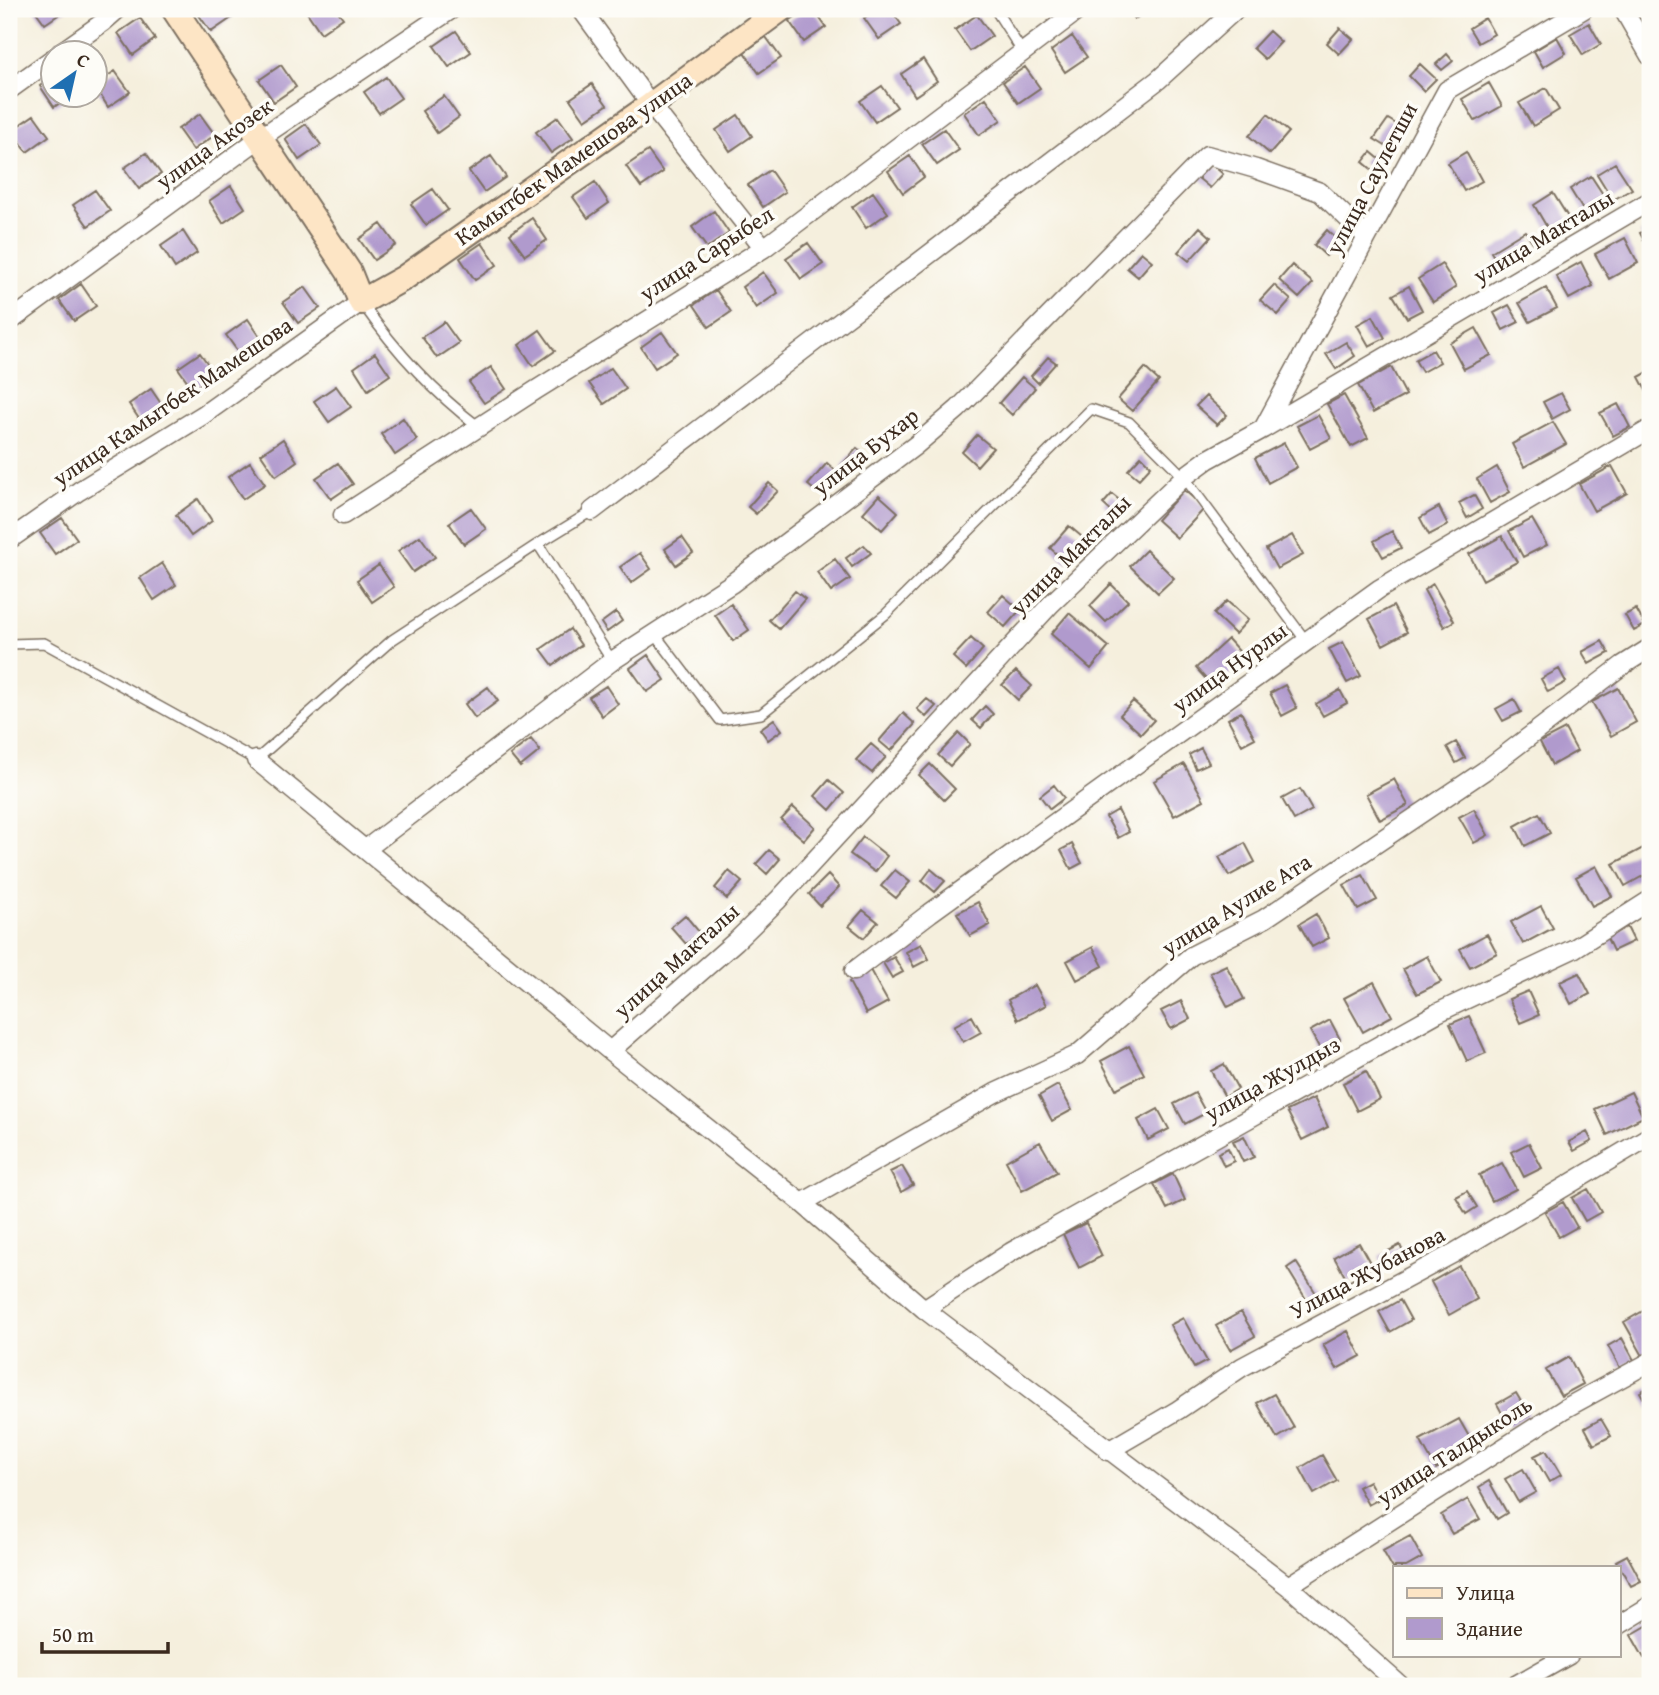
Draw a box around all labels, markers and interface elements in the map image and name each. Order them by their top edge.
north arrow [38,38,108,108]
text: С [71,45,96,75]
street label: Камытбек Мамешова улица [448,63,698,253]
street label: улица Акозек [148,89,279,197]
street label: улица Саулетши [1317,96,1425,261]
street label: улица Макталы [1465,181,1620,292]
street label: улица Сарыбел [631,197,780,309]
street label: улица Камытбек Мамешова [45,308,299,494]
street label: улица Бухар [804,399,925,504]
street label: улица Макталы [1001,486,1138,623]
street label: улица Нурлы [1164,614,1293,721]
street label: улица Аулие Ата [1154,845,1317,964]
street label: улица Макталы [605,895,746,1026]
street label: улица Жулдыз [1197,1027,1346,1129]
street label: Улица Жубанова [1284,1217,1451,1327]
street label: улица Талдыколь [1369,1387,1538,1513]
legend [1393,1566,1620,1656]
text: Улица [1456,1577,1515,1608]
scale bar [42,1611,168,1655]
text: Здание [1456,1613,1523,1644]
text: 50 m [52,1619,94,1650]

